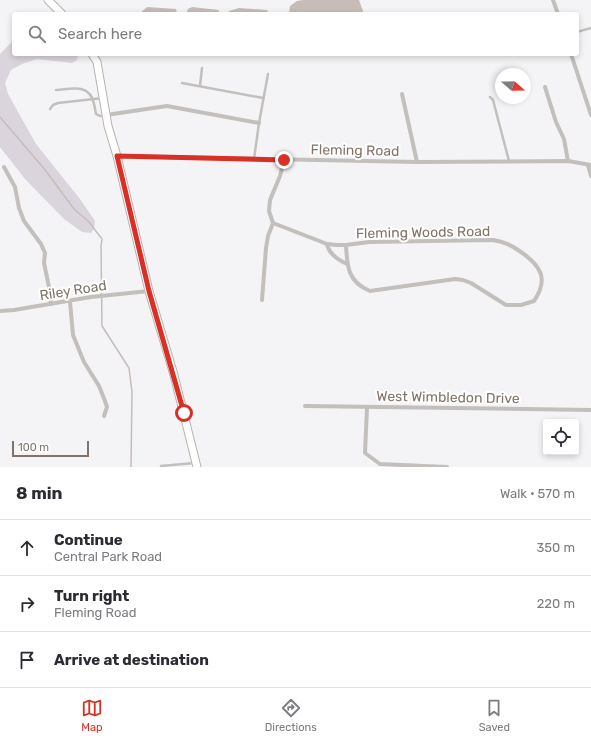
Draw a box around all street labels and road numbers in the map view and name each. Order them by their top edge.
street label: Fleming Road [310,141,399,160]
street label: Fleming Woods Road [356,223,490,242]
street label: Riley Road [38,277,108,304]
street label: West Wimbledon Drive [376,388,520,407]

